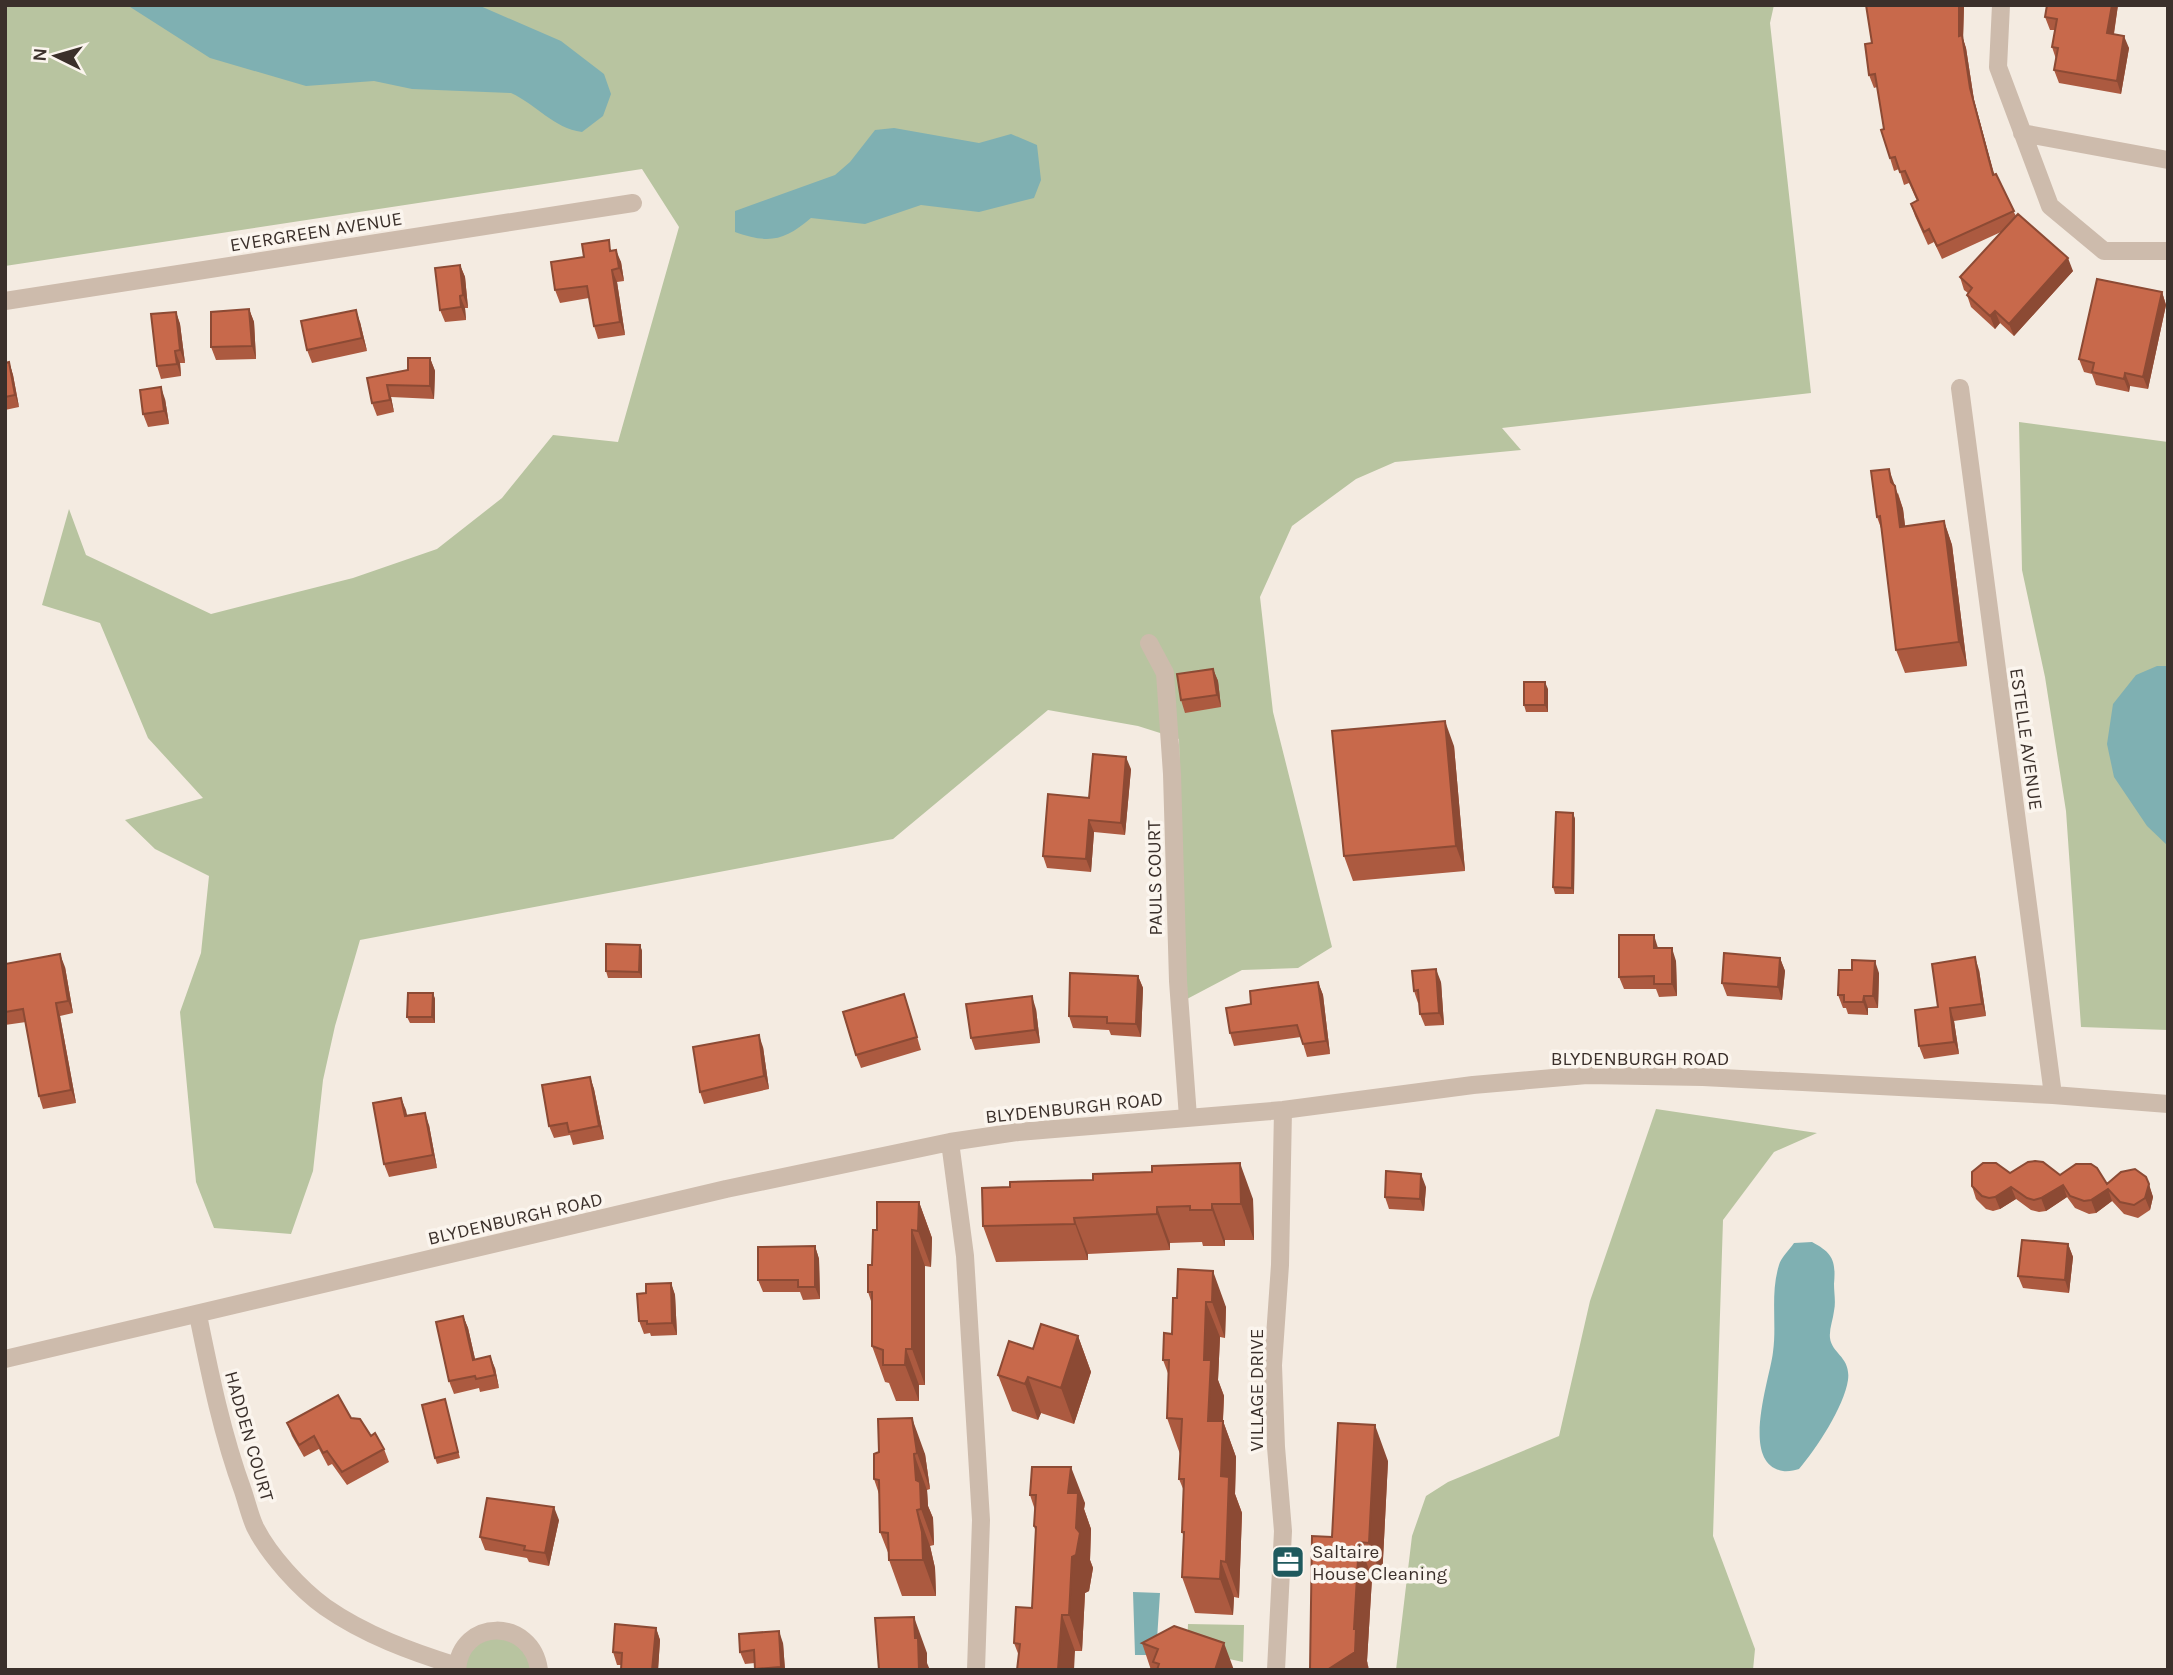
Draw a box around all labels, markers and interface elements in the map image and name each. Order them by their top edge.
north arrow [21,21,91,91]
text: N [29,47,52,62]
street label: EVERGREEN AVENUE [228,207,404,256]
street label: ESTELLE AVENUE [2005,667,2047,812]
street label: PAULS COURT [1143,820,1167,936]
street label: BLYDENBURGH ROAD [1551,1048,1729,1070]
street label: BLYDENBURGH ROAD [984,1088,1164,1128]
street label: BLYDENBURGH ROAD [426,1188,605,1250]
street label: VILLAGE DRIVE [1246,1329,1268,1451]
street label: HADDEN COURT [220,1369,278,1504]
place label: Saltaire House Cleaning [1312,1541,1448,1585]
office icon: Saltaire House Cleaning [1269,1543,1307,1581]

